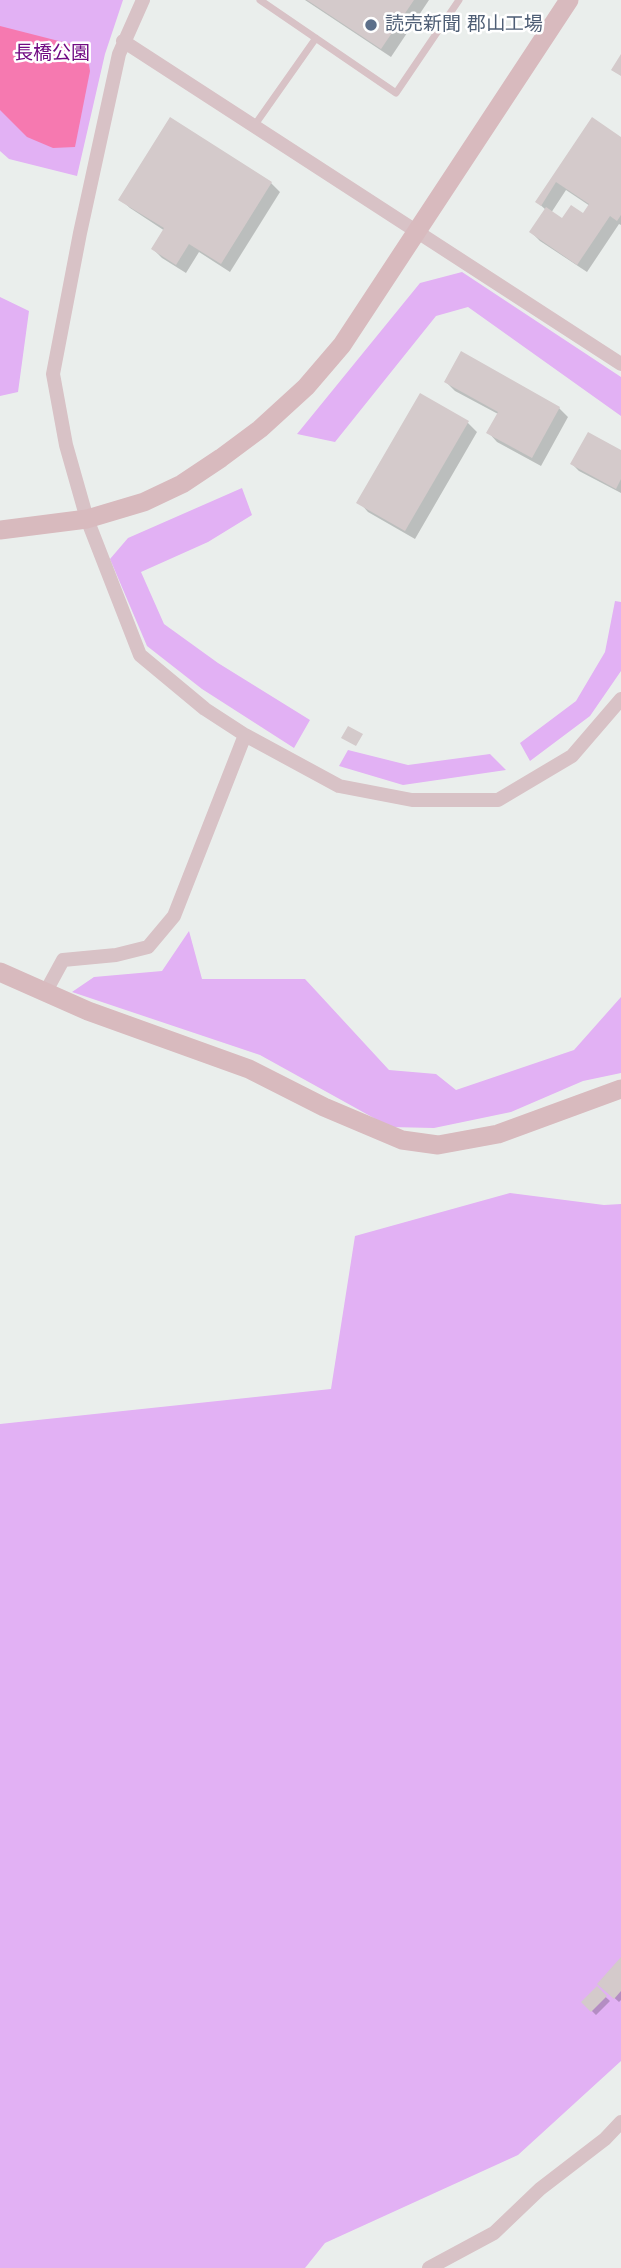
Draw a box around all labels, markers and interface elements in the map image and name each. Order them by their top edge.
place label: 読売新聞 郡山工場 [385,14,543,36]
marker: 読売新聞 郡山工場 [363,17,379,33]
park label: 長橋公園 [14,43,90,65]

